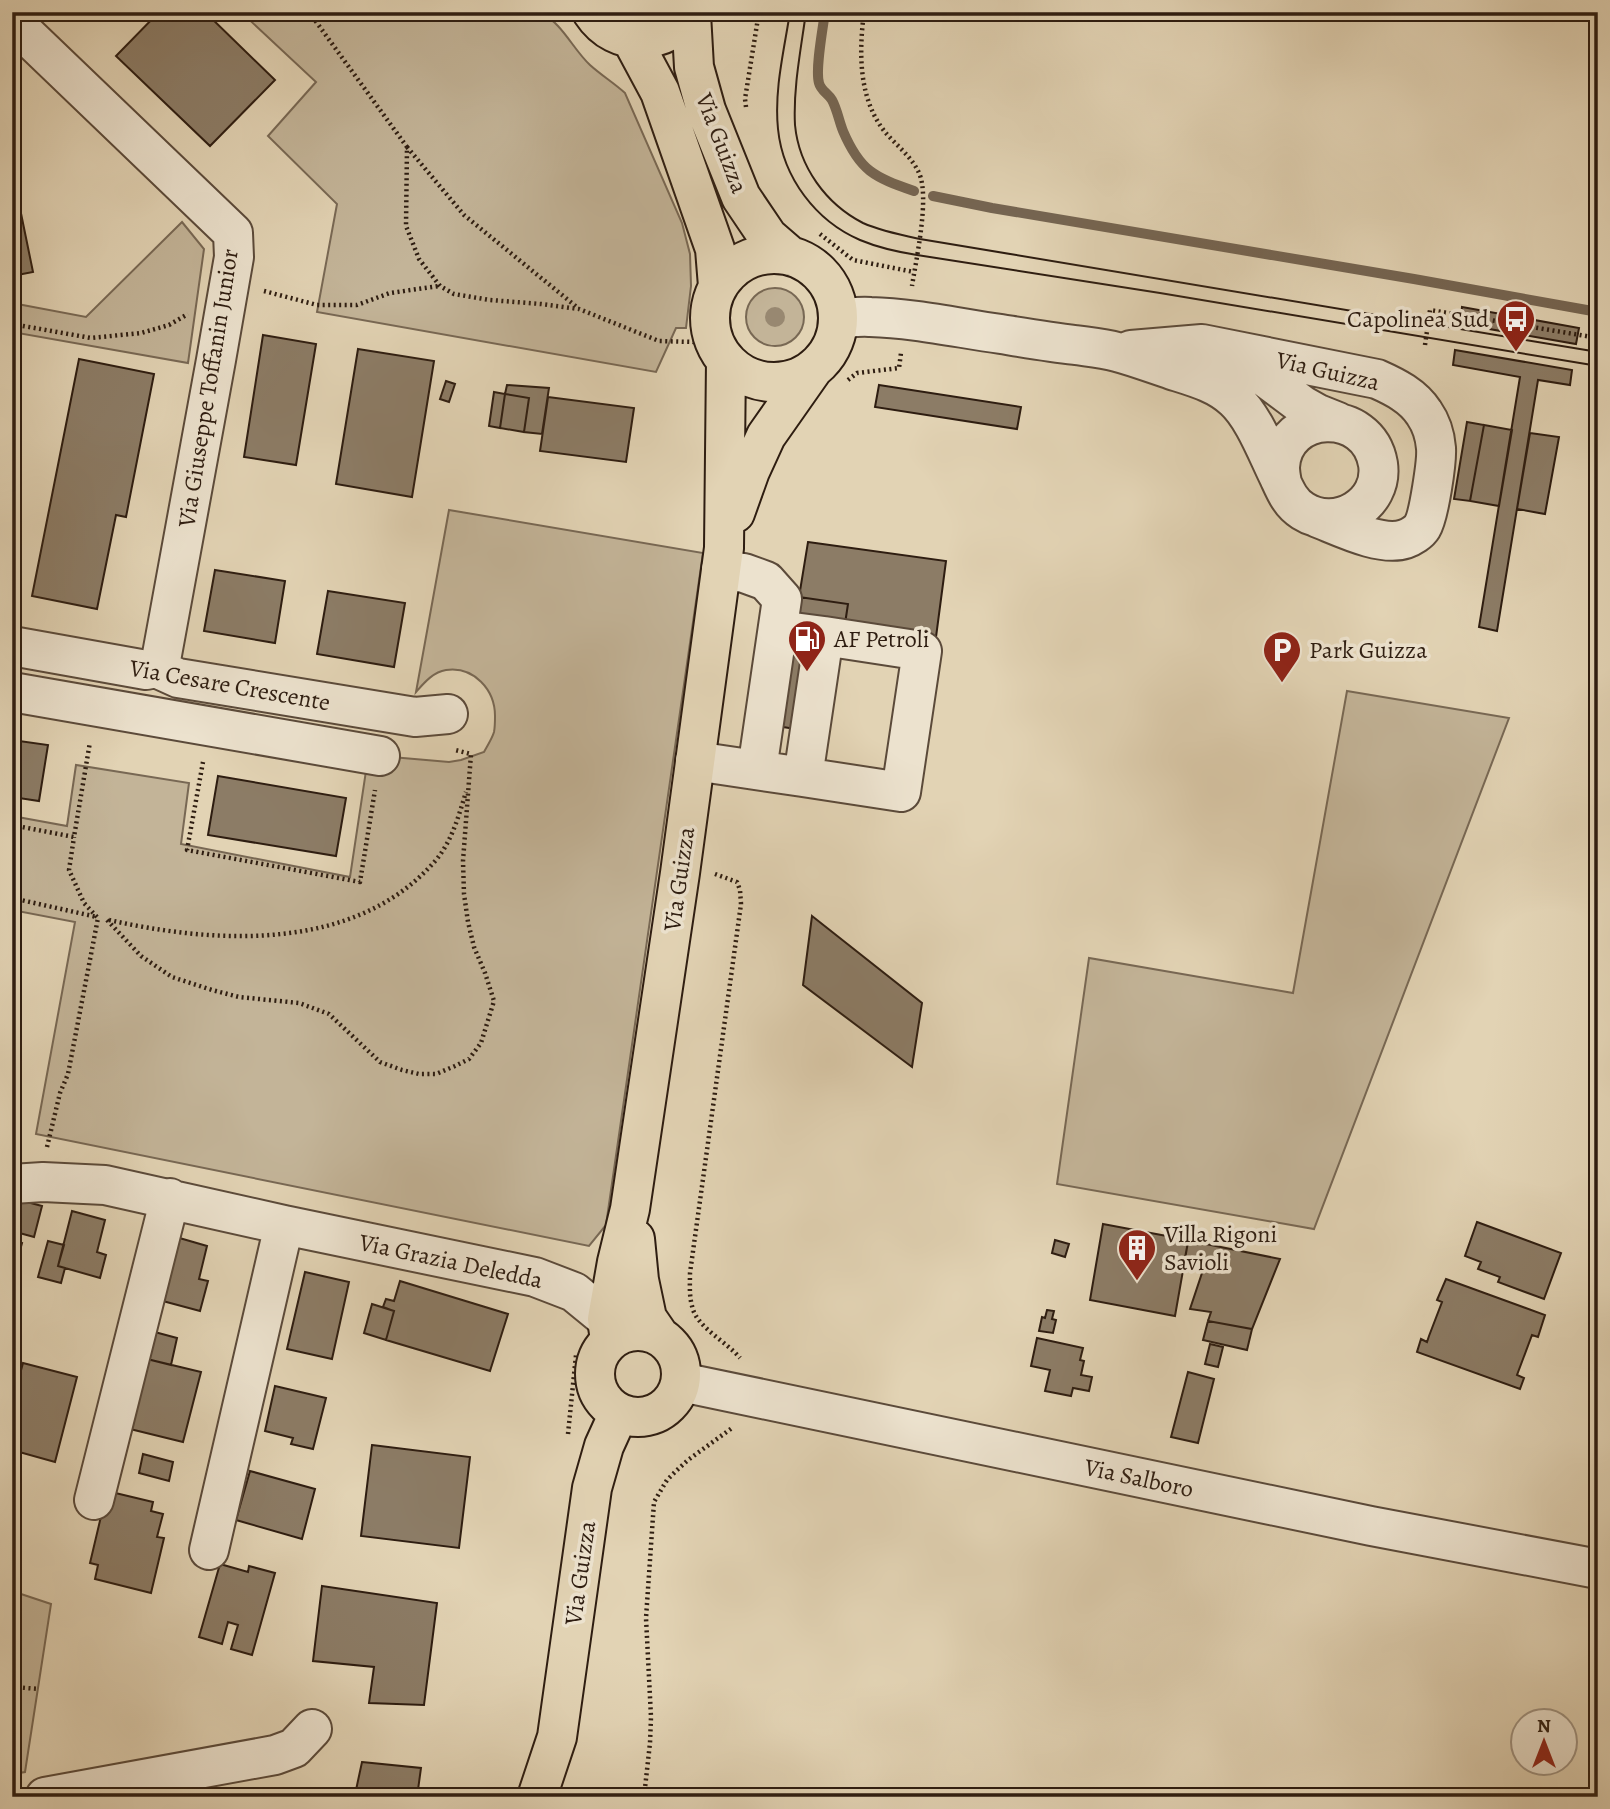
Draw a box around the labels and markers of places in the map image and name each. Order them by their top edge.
bus stop icon: Capolinea Sud [1495,298,1537,353]
place label: Capolinea Sud [1347,303,1489,335]
fuel station icon: AF Petroli [786,618,828,673]
place label: AF Petroli [833,623,929,655]
parking icon: Park Guizza [1261,629,1303,684]
place label: Park Guizza [1309,634,1428,666]
place label: Villa Rigoni Savioli [1163,1218,1277,1278]
building icon: Villa Rigoni Savioli [1116,1227,1158,1282]

